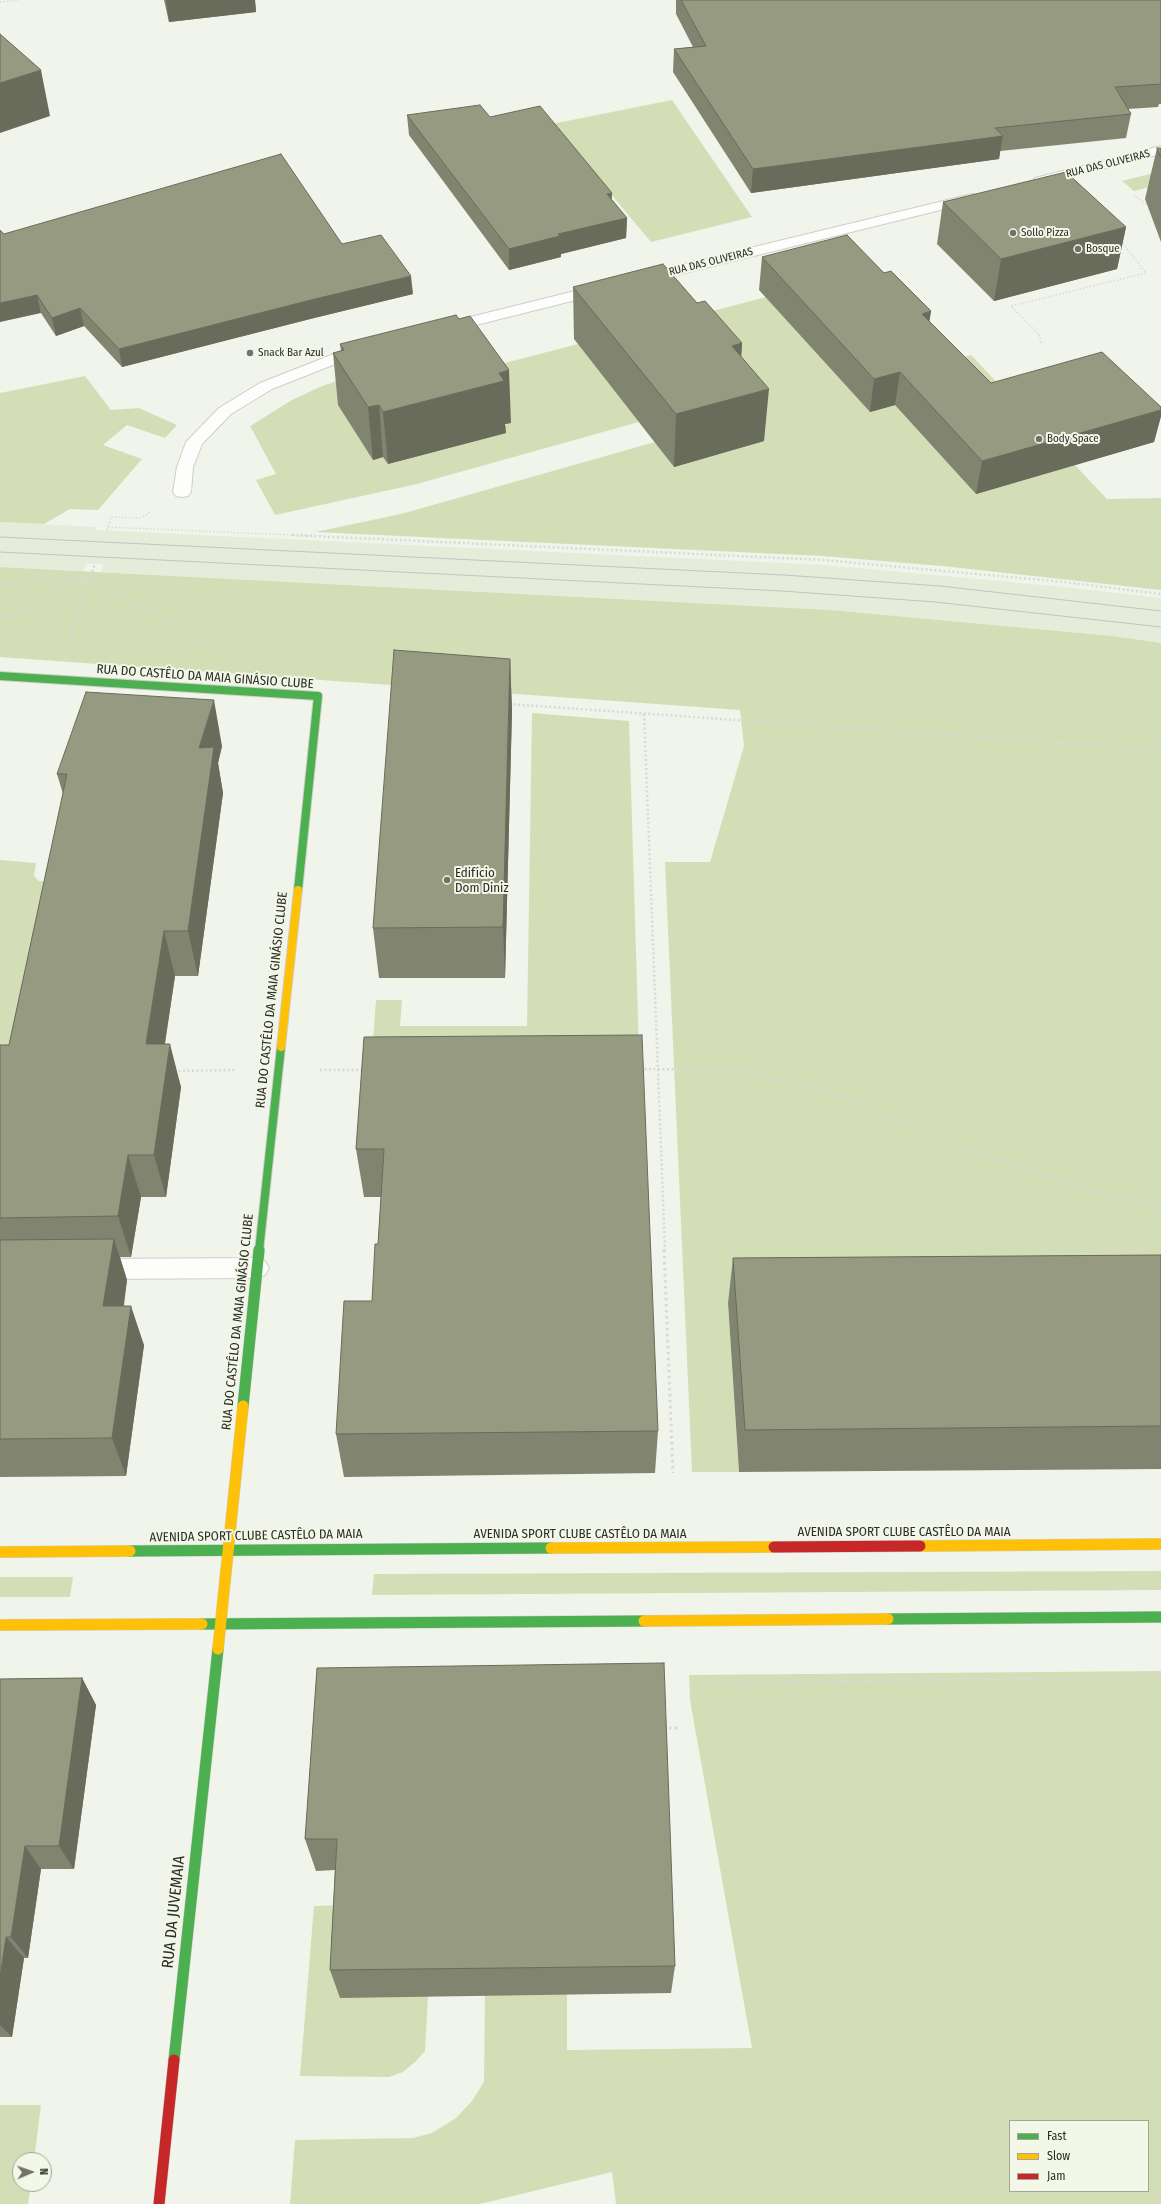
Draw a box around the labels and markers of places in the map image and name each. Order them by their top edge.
place label: Sollo Pizza [1021,226,1069,240]
marker: Sollo Pizza [1008,228,1018,238]
place label: Bosque [1086,242,1120,256]
marker: Bosque [1073,244,1083,254]
place label: Snack Bar Azul [258,346,324,360]
marker: Snack Bar Azul [245,348,255,358]
place label: Body Space [1047,432,1099,446]
marker: Body Space [1034,434,1044,444]
place label: Edifício Dom Diniz [455,865,509,896]
marker: Edifício Dom Diniz [442,875,452,885]

